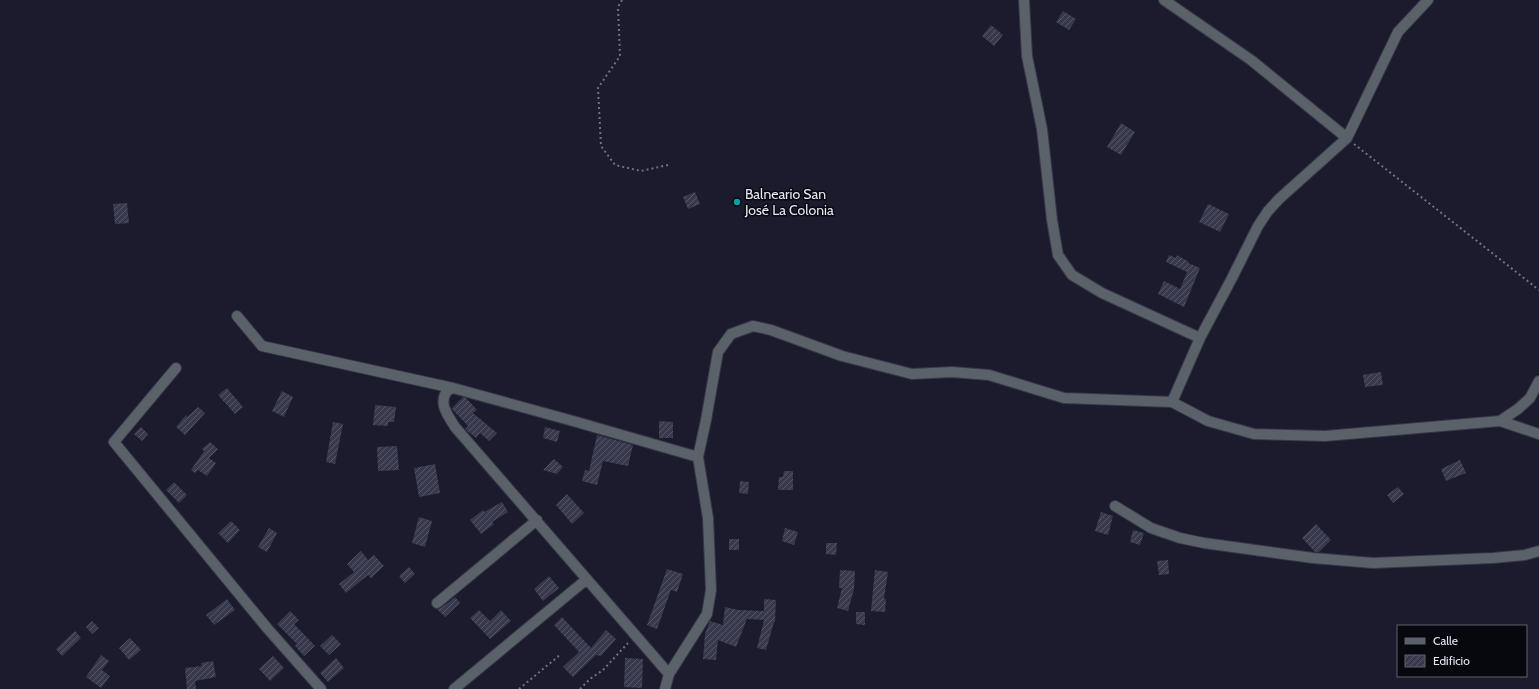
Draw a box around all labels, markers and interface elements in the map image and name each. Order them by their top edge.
place label: Balneario San José La Colonia [744,185,834,219]
marker: Balneario San José La Colonia [732,197,742,207]
legend [1397,625,1527,677]
text: Calle [1433,633,1458,648]
text: Edificio [1433,653,1470,668]

